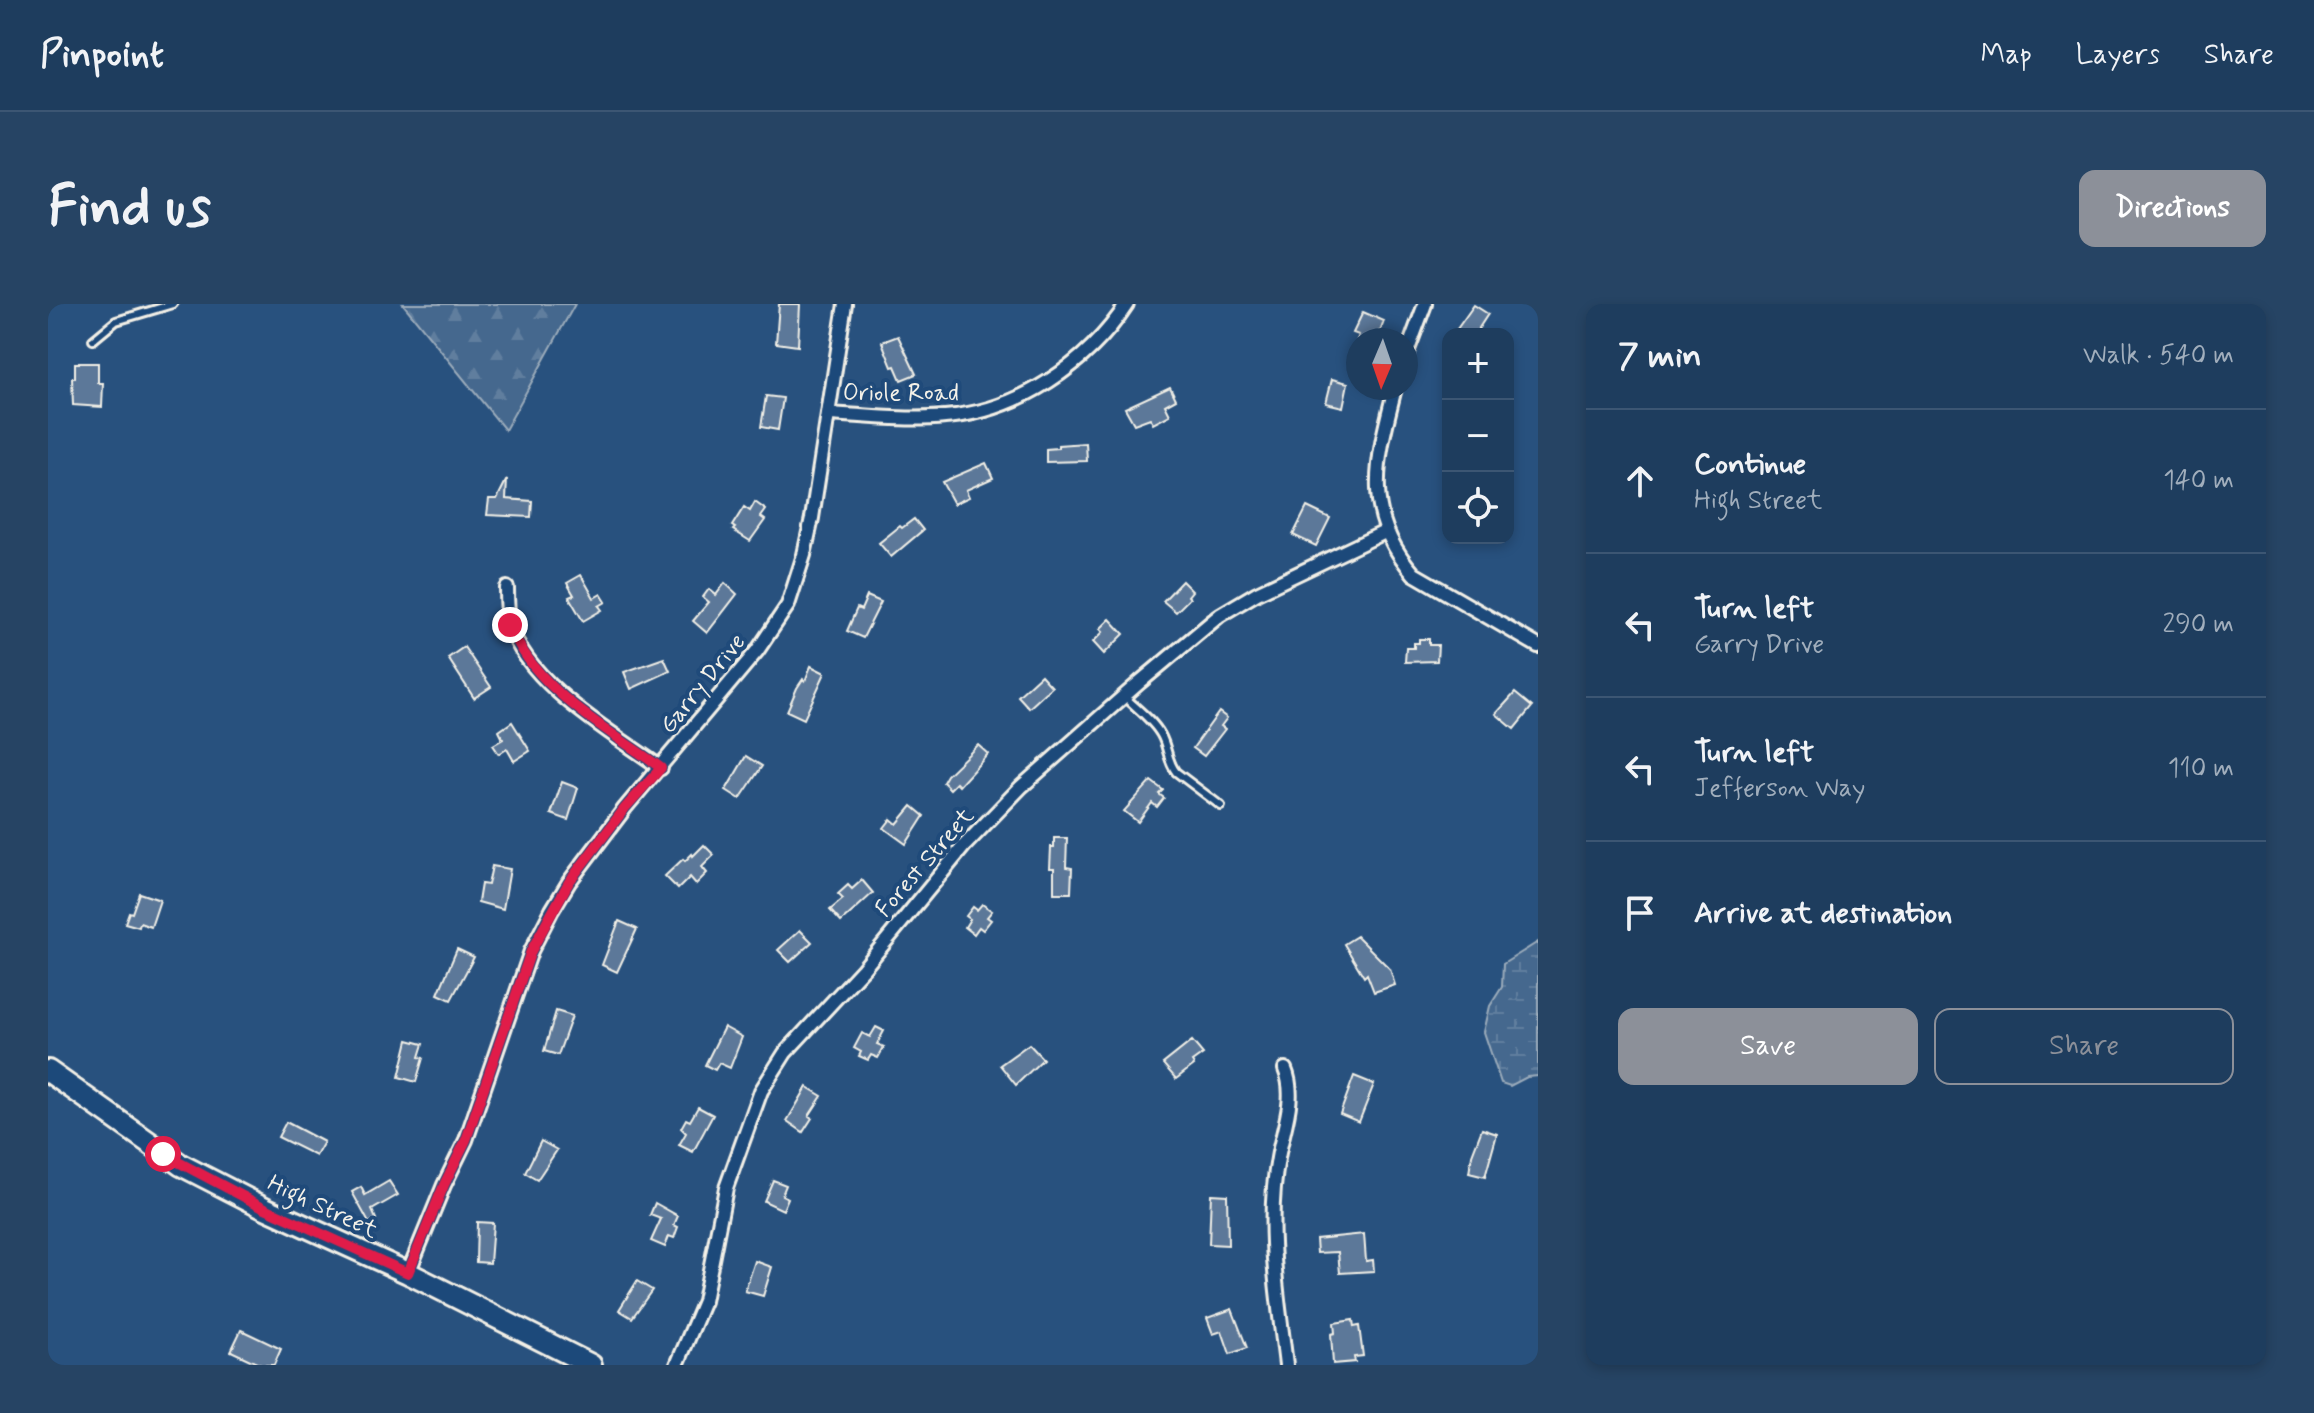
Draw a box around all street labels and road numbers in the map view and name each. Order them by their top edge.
street label: Oriole Road [843,378,959,409]
street label: Garry Drive [653,627,753,740]
street label: Forest Street [869,802,981,924]
street label: High Street [261,1168,383,1249]

